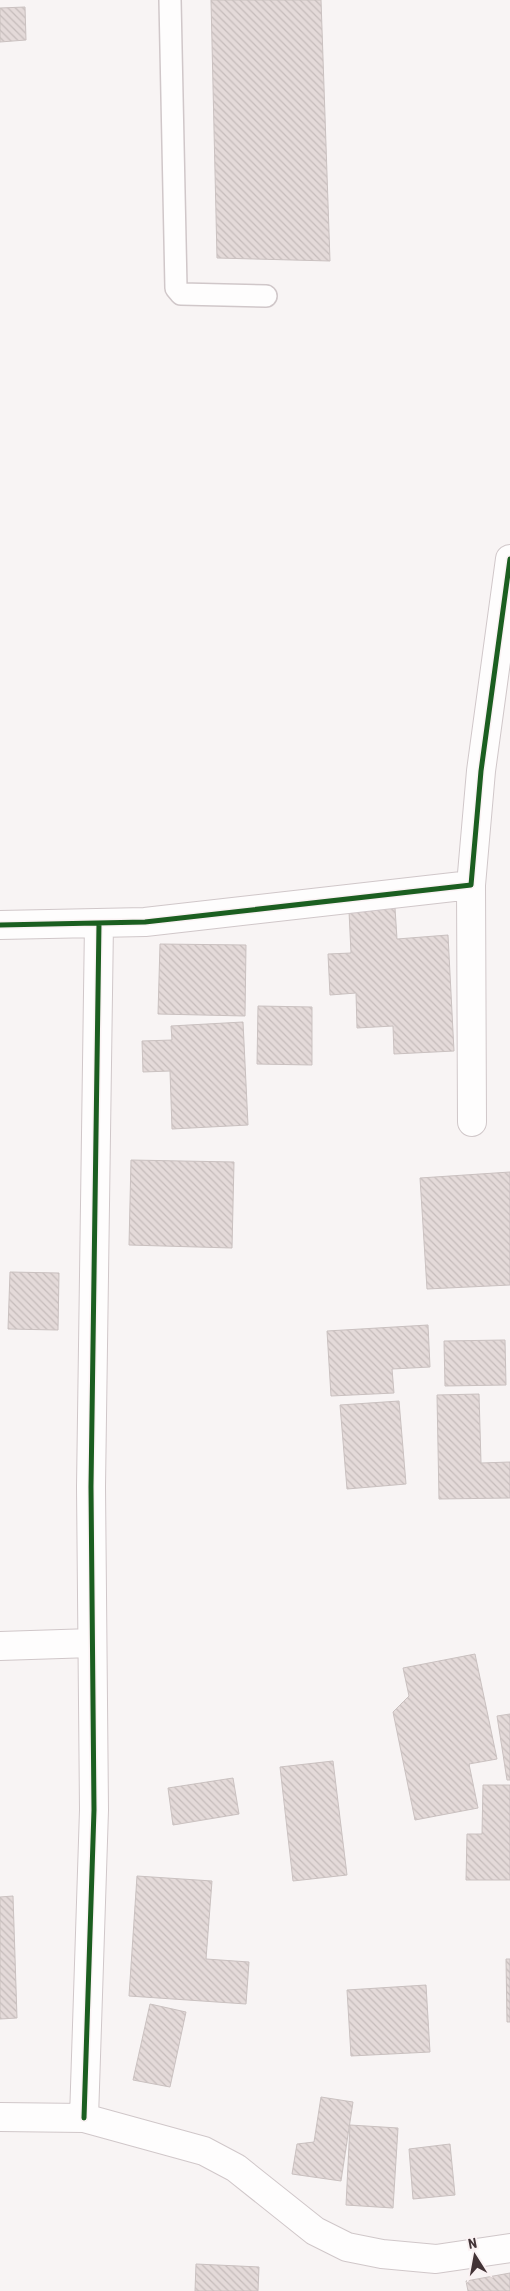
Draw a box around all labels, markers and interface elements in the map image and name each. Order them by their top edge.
north arrow [450,2231,500,2281]
text: N [467,2235,478,2252]

